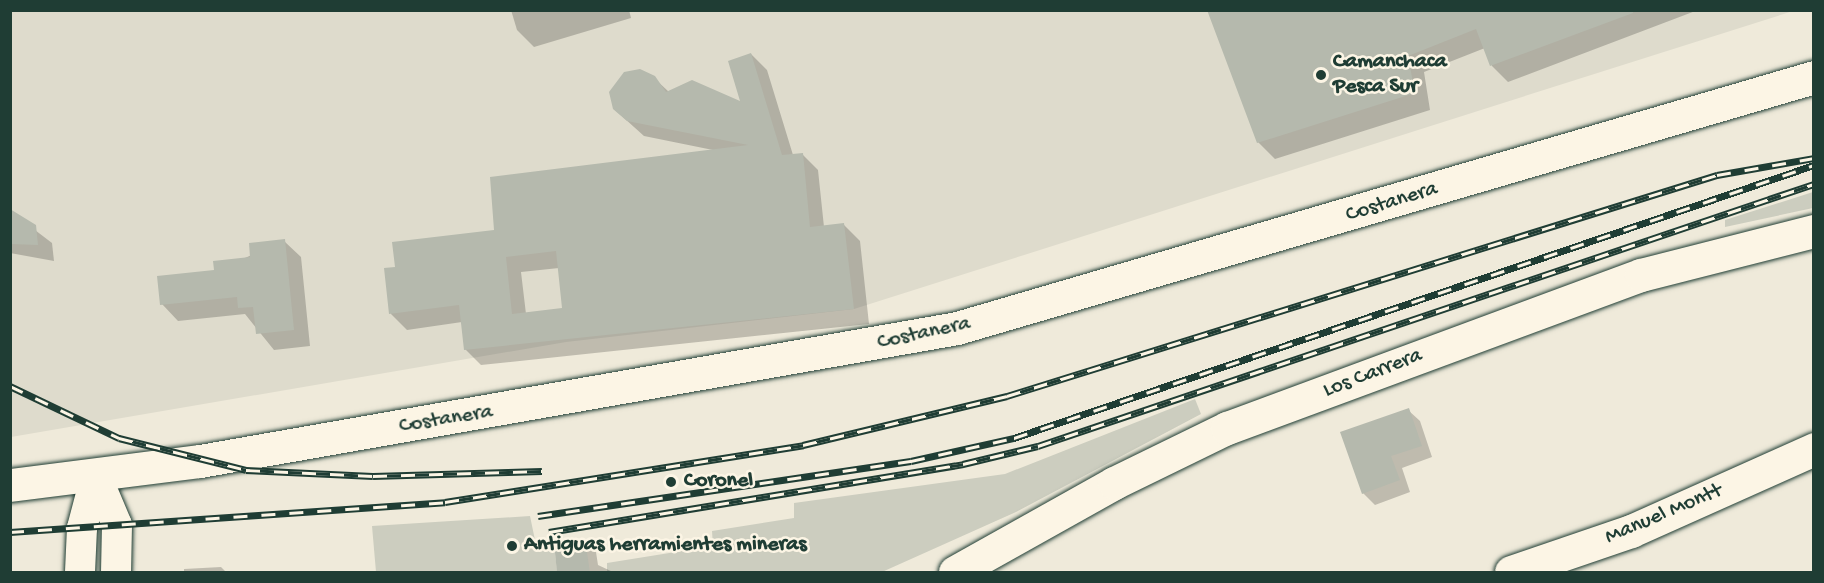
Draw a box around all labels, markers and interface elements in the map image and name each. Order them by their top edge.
place label: Camanchaca Pesca Sur [1333,49,1447,100]
marker: Camanchaca Pesca Sur [1314,68,1328,82]
street label: Costanera [1343,177,1441,229]
street label: Costanera [875,311,973,357]
street label: Los Carrera [1320,343,1426,405]
street label: Costanera [397,400,495,440]
place label: Coronel [684,469,753,495]
marker: Coronel [662,473,680,491]
street label: Manuel Montt [1601,478,1727,552]
place label: Antiguas herramientes mineras [524,533,807,559]
marker: Antiguas herramientes mineras [505,539,519,553]

